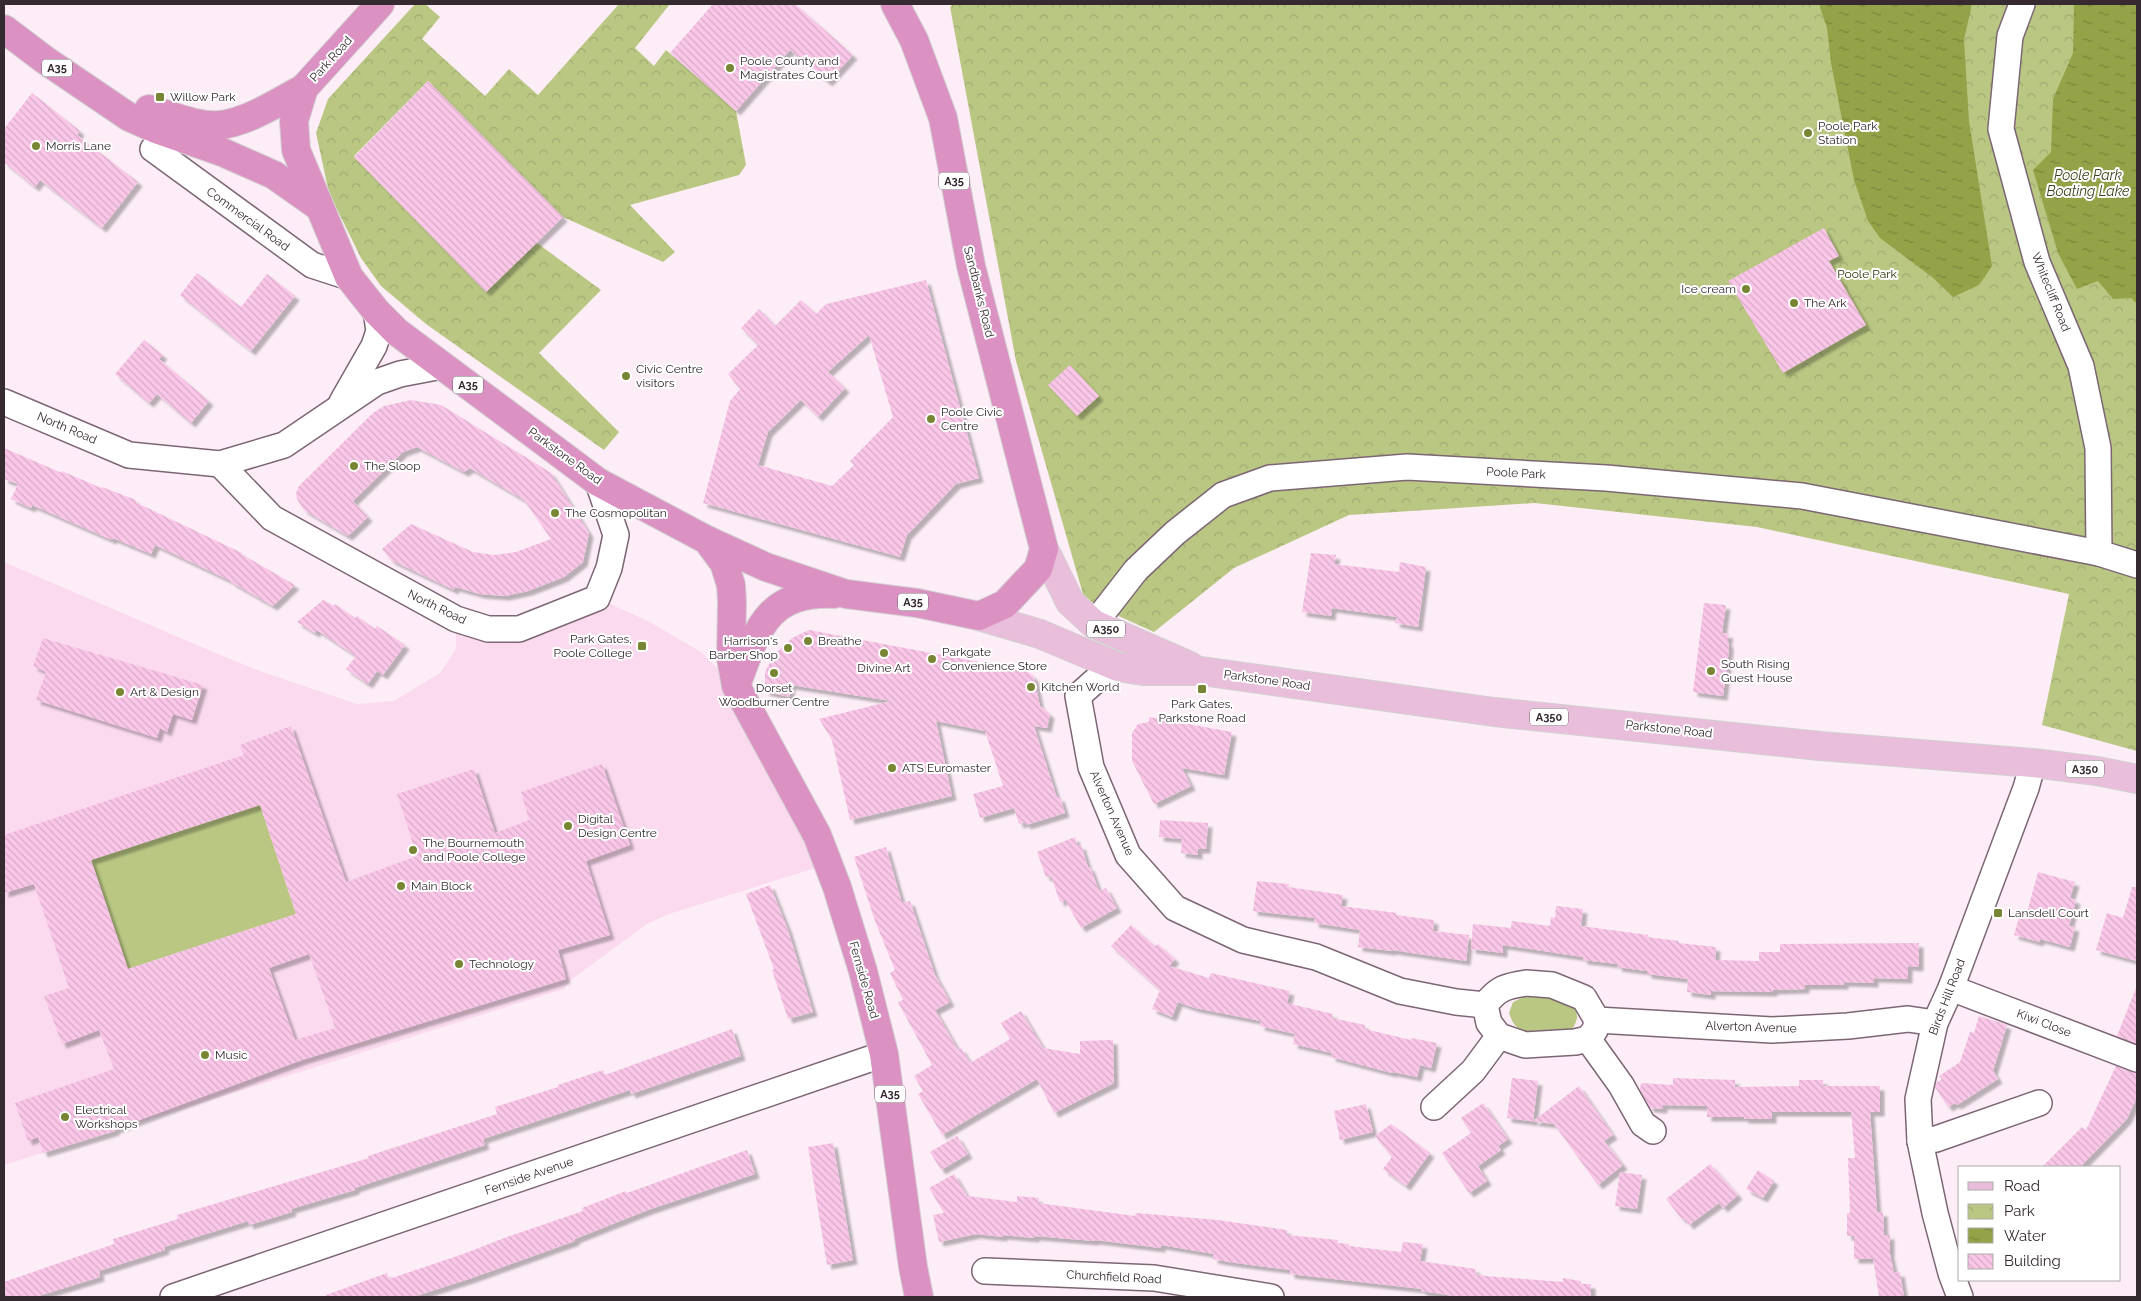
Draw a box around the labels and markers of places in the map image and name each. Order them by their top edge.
place label: Poole County and Magistrates Court [740,54,839,82]
marker: Poole County and Magistrates Court [724,62,736,74]
place label: Willow Park [170,90,236,104]
marker: Willow Park [154,91,166,103]
place label: Poole Park Station [1818,119,1878,147]
marker: Poole Park Station [1802,127,1814,139]
place label: Morris Lane [46,139,111,153]
marker: Morris Lane [30,140,42,152]
place label: Ice cream [1681,282,1736,296]
marker: Ice cream [1740,283,1752,295]
place label: The Ark [1804,296,1847,310]
marker: The Ark [1788,297,1800,309]
place label: Civic Centre visitors [636,362,703,390]
marker: Civic Centre visitors [620,370,632,382]
place label: Poole Civic Centre [941,405,1003,433]
marker: Poole Civic Centre [925,413,937,425]
place label: The Sloop [364,459,421,473]
marker: The Sloop [348,460,360,472]
place label: The Cosmopolitan [565,506,667,520]
marker: The Cosmopolitan [549,507,561,519]
place label: Park Gates, Poole College [554,632,632,660]
place label: Harrison‘s Barber Shop [709,634,778,662]
place label: Breathe [818,634,862,648]
marker: Breathe [802,635,814,647]
marker: Park Gates, Poole College [636,640,648,652]
marker: Harrison‘s Barber Shop [782,642,794,654]
place label: Parkgate Convenience Store [942,645,1047,673]
marker: Divine Art [878,647,890,659]
marker: Parkgate Convenience Store [926,653,938,665]
place label: South Rising Guest House [1721,657,1793,685]
place label: Divine Art [857,661,911,675]
marker: South Rising Guest House [1705,665,1717,677]
marker: Dorset Woodburner Centre [768,667,780,679]
place label: Kitchen World [1041,680,1119,694]
place label: Dorset Woodburner Centre [719,681,829,709]
marker: Kitchen World [1025,681,1037,693]
marker: Park Gates, Parkstone Road [1196,683,1208,695]
place label: Art & Design [130,685,199,699]
marker: Art & Design [114,686,126,698]
place label: Park Gates, Parkstone Road [1158,697,1246,725]
place label: ATS Euromaster [902,761,992,775]
marker: ATS Euromaster [886,762,898,774]
place label: Digital Design Centre [578,812,657,840]
marker: Digital Design Centre [562,820,574,832]
place label: The Bournemouth and Poole College [423,836,525,864]
marker: The Bournemouth and Poole College [407,844,419,856]
place label: Main Block [411,879,473,893]
marker: Main Block [395,880,407,892]
place label: Lansdell Court [2008,906,2089,920]
marker: Lansdell Court [1992,907,2004,919]
place label: Technology [469,957,535,971]
marker: Technology [453,958,465,970]
place label: Music [215,1048,248,1062]
marker: Music [199,1049,211,1061]
place label: Electrical Workshops [75,1103,138,1131]
marker: Electrical Workshops [59,1111,71,1123]

